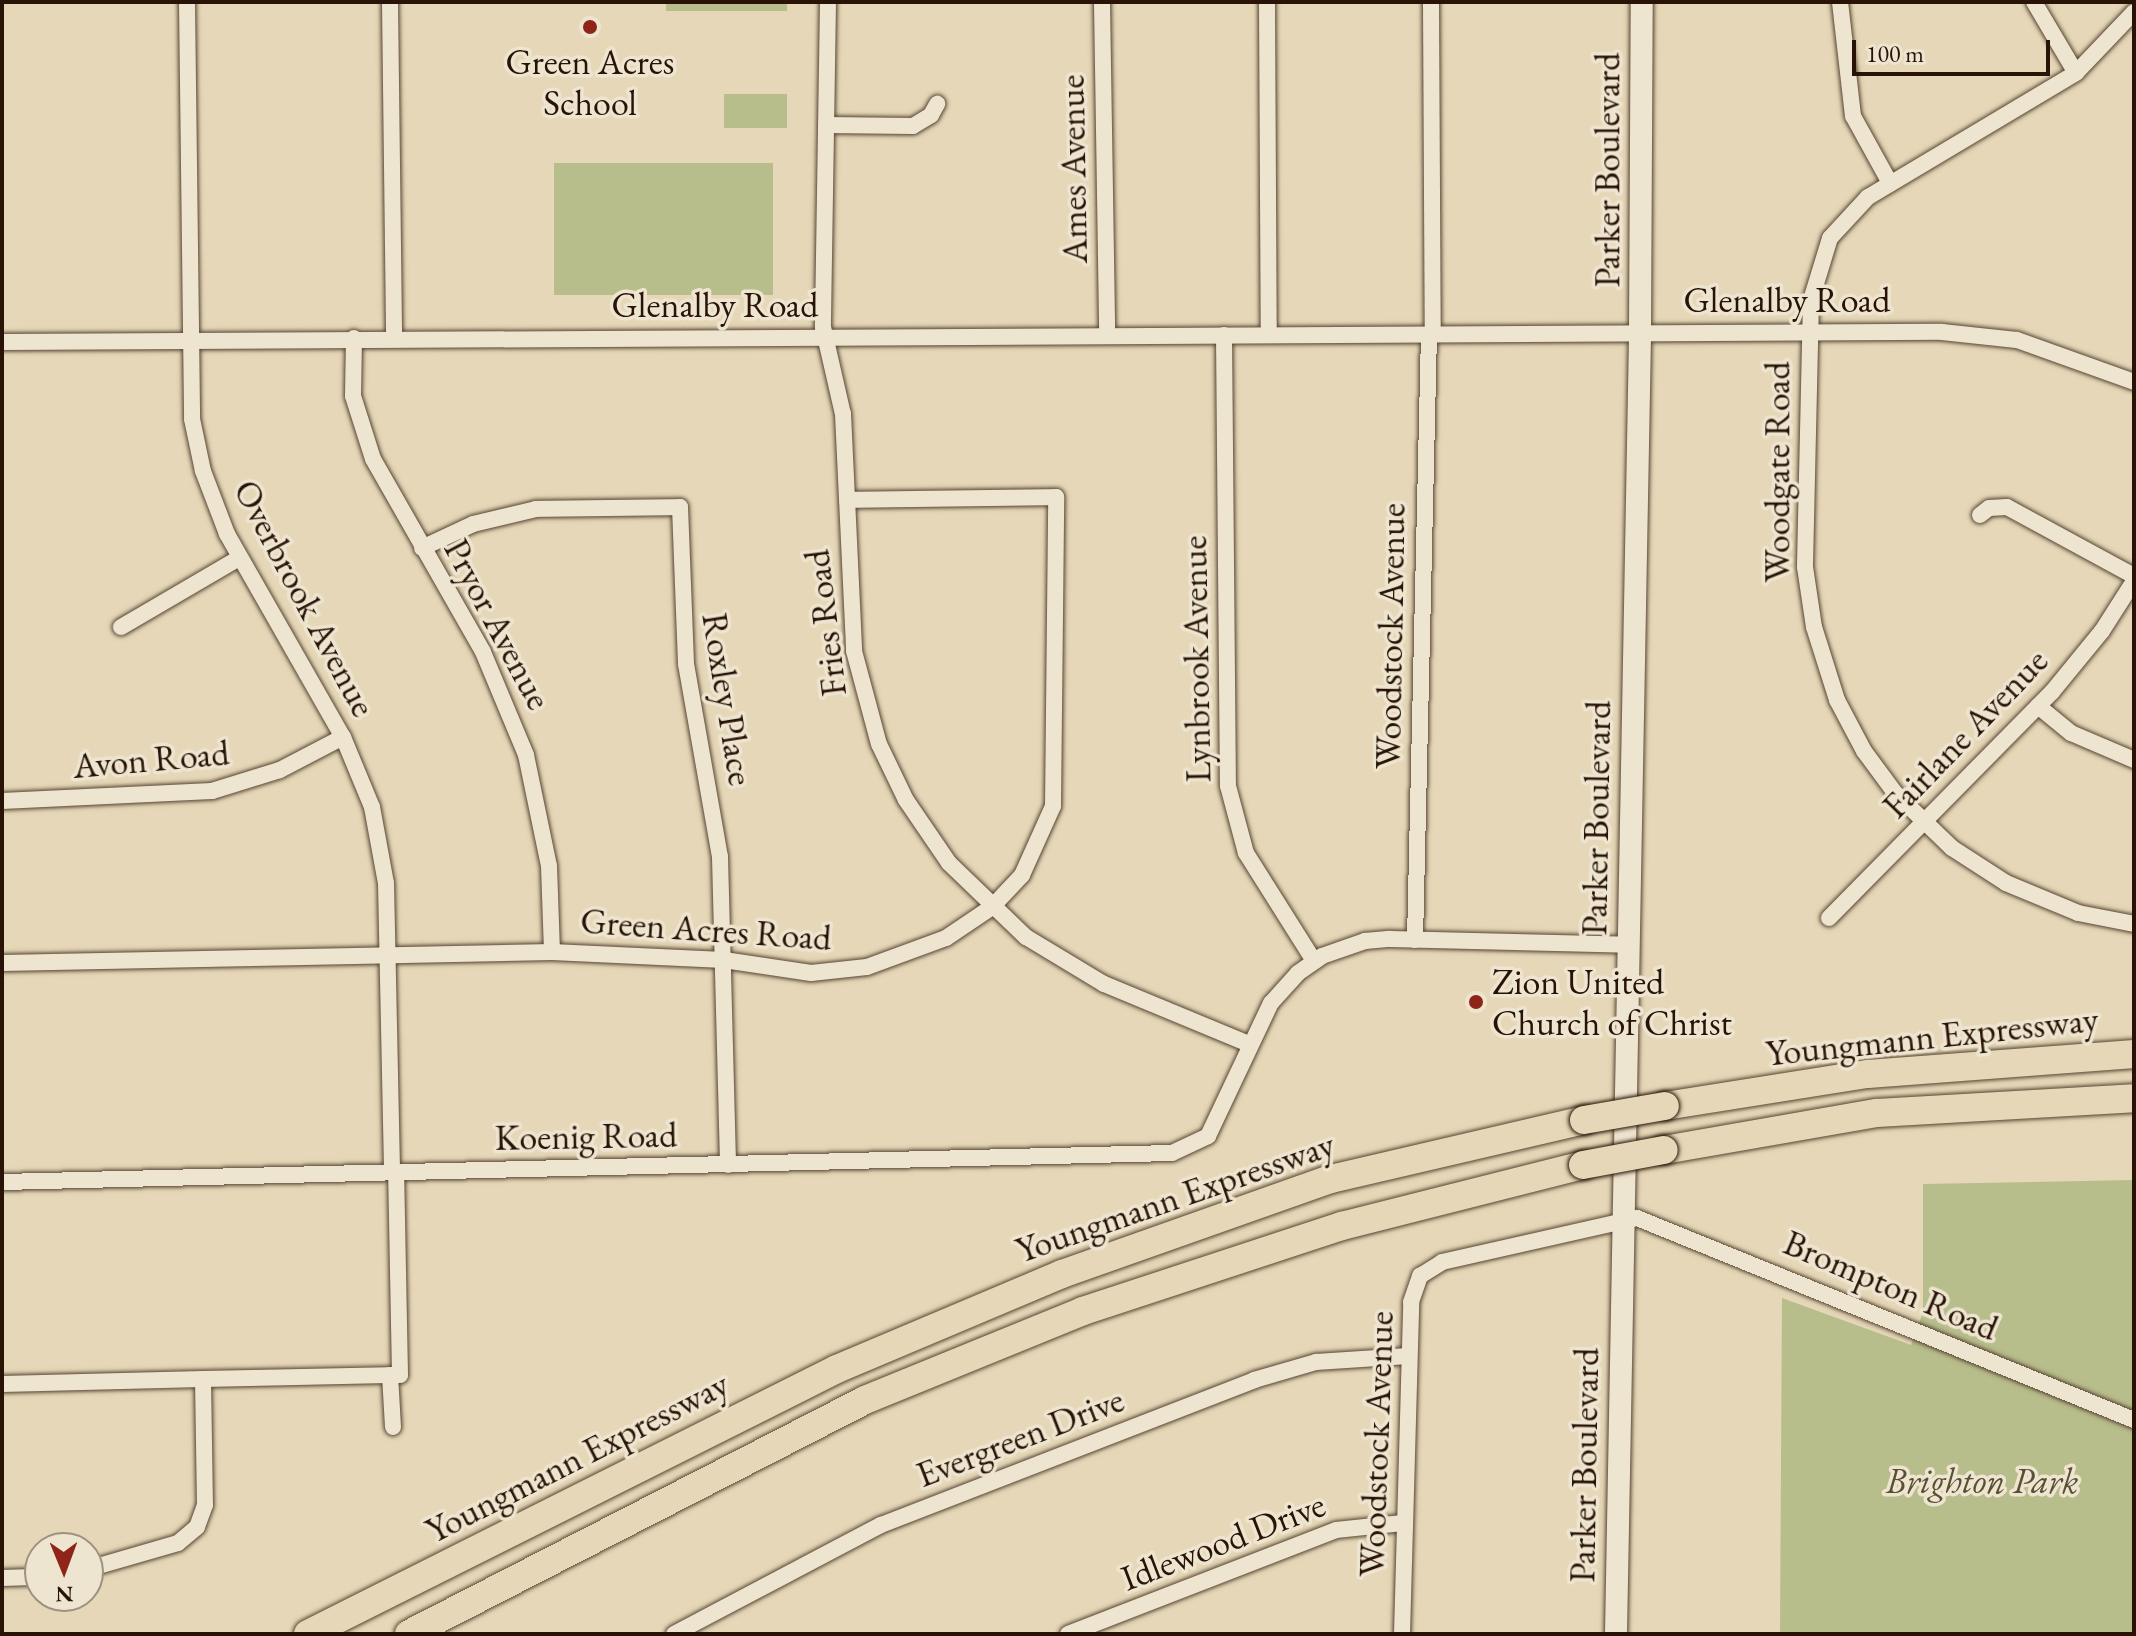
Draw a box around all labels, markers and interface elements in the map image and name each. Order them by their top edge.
marker: Green Acres School [581,18,599,36]
scale bar [1856,24,2054,74]
text: 100 m [1866,38,1924,69]
place label: Green Acres School [506,39,674,124]
street label: Parker Boulevard [1585,52,1629,288]
street label: Ames Avenue [1050,74,1096,264]
street label: Glenalby Road [1684,278,1890,322]
street label: Glenalby Road [612,283,818,327]
street label: Woodgate Road [1755,361,1799,583]
street label: Overbrook Avenue [225,472,385,724]
street label: Woodstock Avenue [1366,503,1414,769]
street label: Pryor Avenue [435,531,561,717]
street label: Lynbrook Avenue [1172,535,1220,783]
street label: Fries Road [795,547,855,699]
street label: Roxley Place [693,610,763,788]
street label: Fairlane Avenue [1873,639,2057,827]
street label: Parker Boulevard [1572,700,1620,936]
street label: Avon Road [71,731,231,787]
street label: Green Acres Road [579,899,833,959]
place label: Zion United Church of Christ [1492,959,1732,1044]
marker: Zion United Church of Christ [1467,993,1485,1011]
street label: Youngmann Expressway [1764,997,2100,1075]
street label: Koenig Road [494,1113,678,1159]
street label: Youngmann Expressway [1010,1122,1340,1272]
street label: Brompton Road [1777,1221,2005,1349]
street label: Woodstock Avenue [1350,1310,1402,1578]
street label: Parker Boulevard [1560,1347,1608,1583]
street label: Youngmann Expressway [418,1362,736,1552]
street label: Evergreen Drive [910,1378,1130,1496]
park label: Brighton Park [1886,1459,2078,1503]
street label: Idlewood Drive [1115,1482,1331,1600]
north arrow [24,1532,104,1612]
text: N [55,1580,74,1609]

